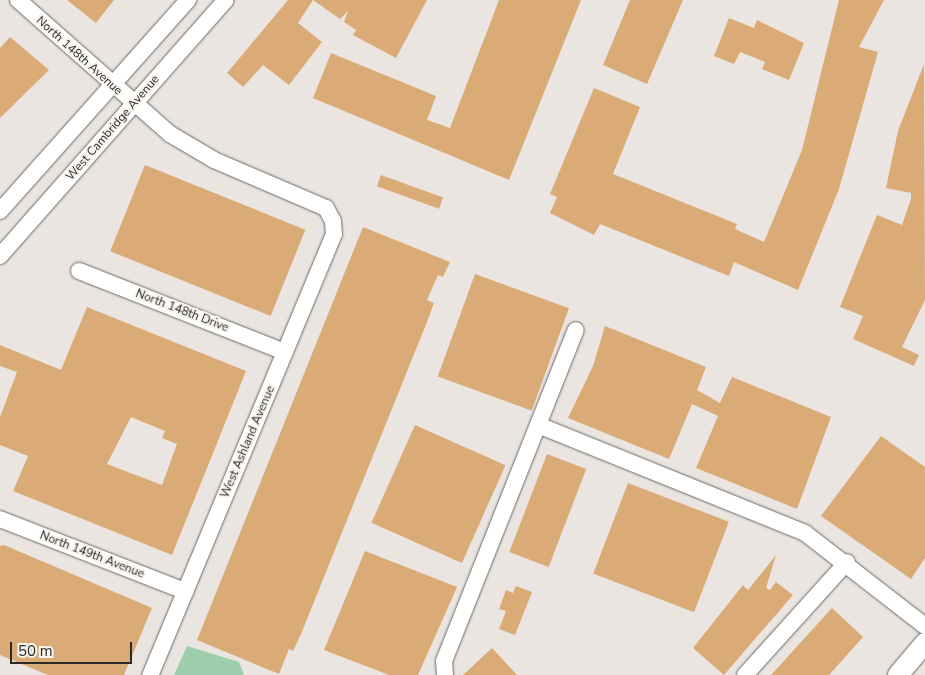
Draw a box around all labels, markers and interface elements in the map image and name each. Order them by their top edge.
street label: North 148th Avenue [33,14,125,98]
street label: West Cambridge Avenue [63,72,163,184]
street label: North 148th Drive [133,287,231,335]
street label: West Ashland Avenue [218,384,278,500]
street label: North 149th Avenue [38,528,146,582]
scale bar [12,632,135,664]
text: 50 m [18,641,53,661]

